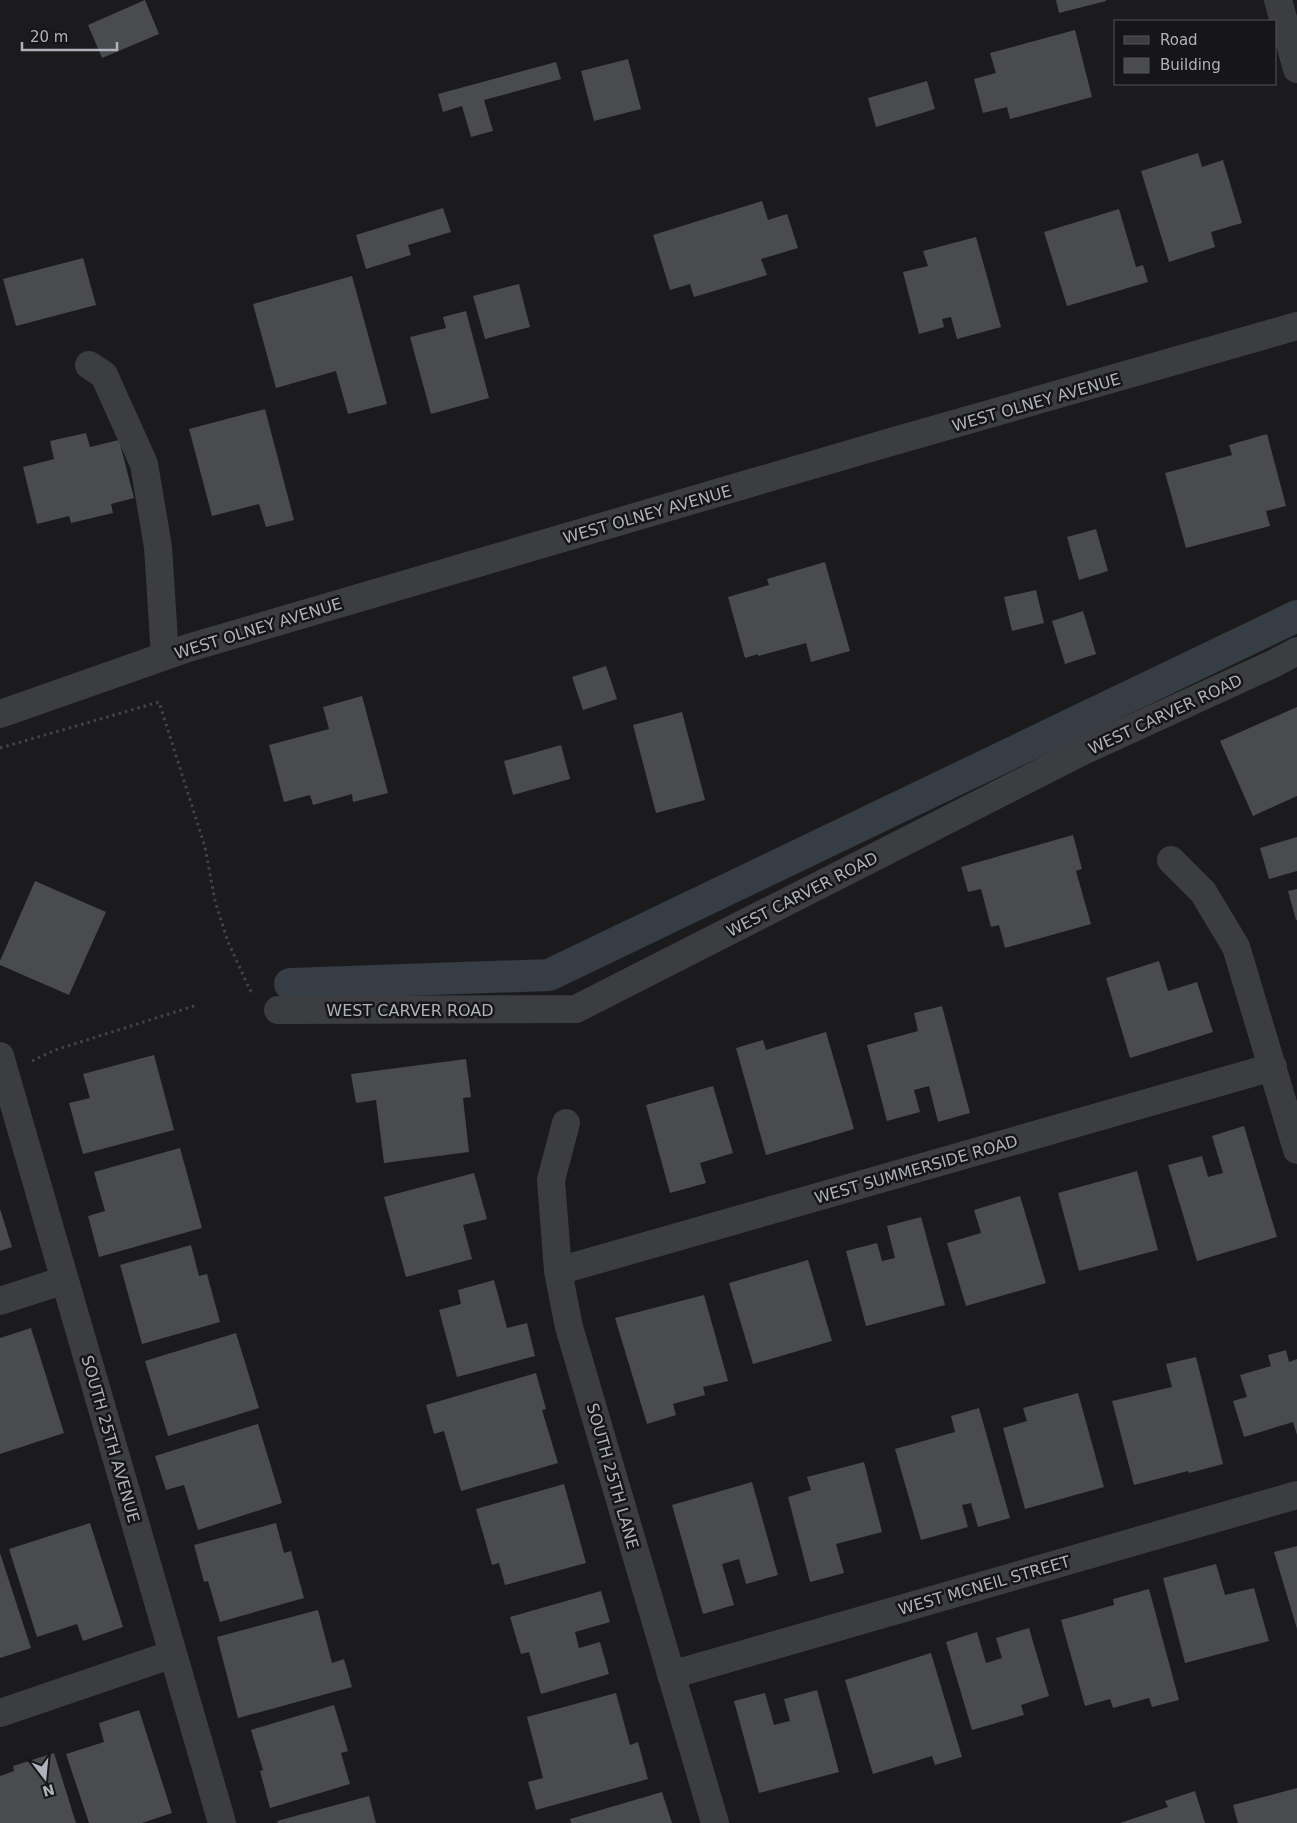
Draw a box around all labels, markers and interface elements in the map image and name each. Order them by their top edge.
scale bar [22,20,118,52]
legend [1114,20,1277,85]
text: 20 m [30,28,68,46]
text: Road [1160,31,1198,49]
text: Building [1160,56,1221,74]
street label: WEST OLNEY AVENUE [950,369,1122,436]
street label: WEST OLNEY AVENUE [561,481,733,548]
street label: WEST OLNEY AVENUE [172,594,344,663]
street label: WEST CARVER ROAD [1085,670,1245,758]
street label: WEST CARVER ROAD [723,848,881,941]
street label: WEST CARVER ROAD [326,1001,494,1020]
street label: WEST SUMMERSIDE ROAD [812,1131,1020,1208]
street label: SOUTH 25TH AVENUE [77,1353,144,1525]
street label: SOUTH 25TH LANE [583,1401,642,1551]
street label: WEST MCNEIL STREET [896,1552,1072,1619]
north arrow [20,1753,70,1803]
text: N [41,1781,56,1800]

